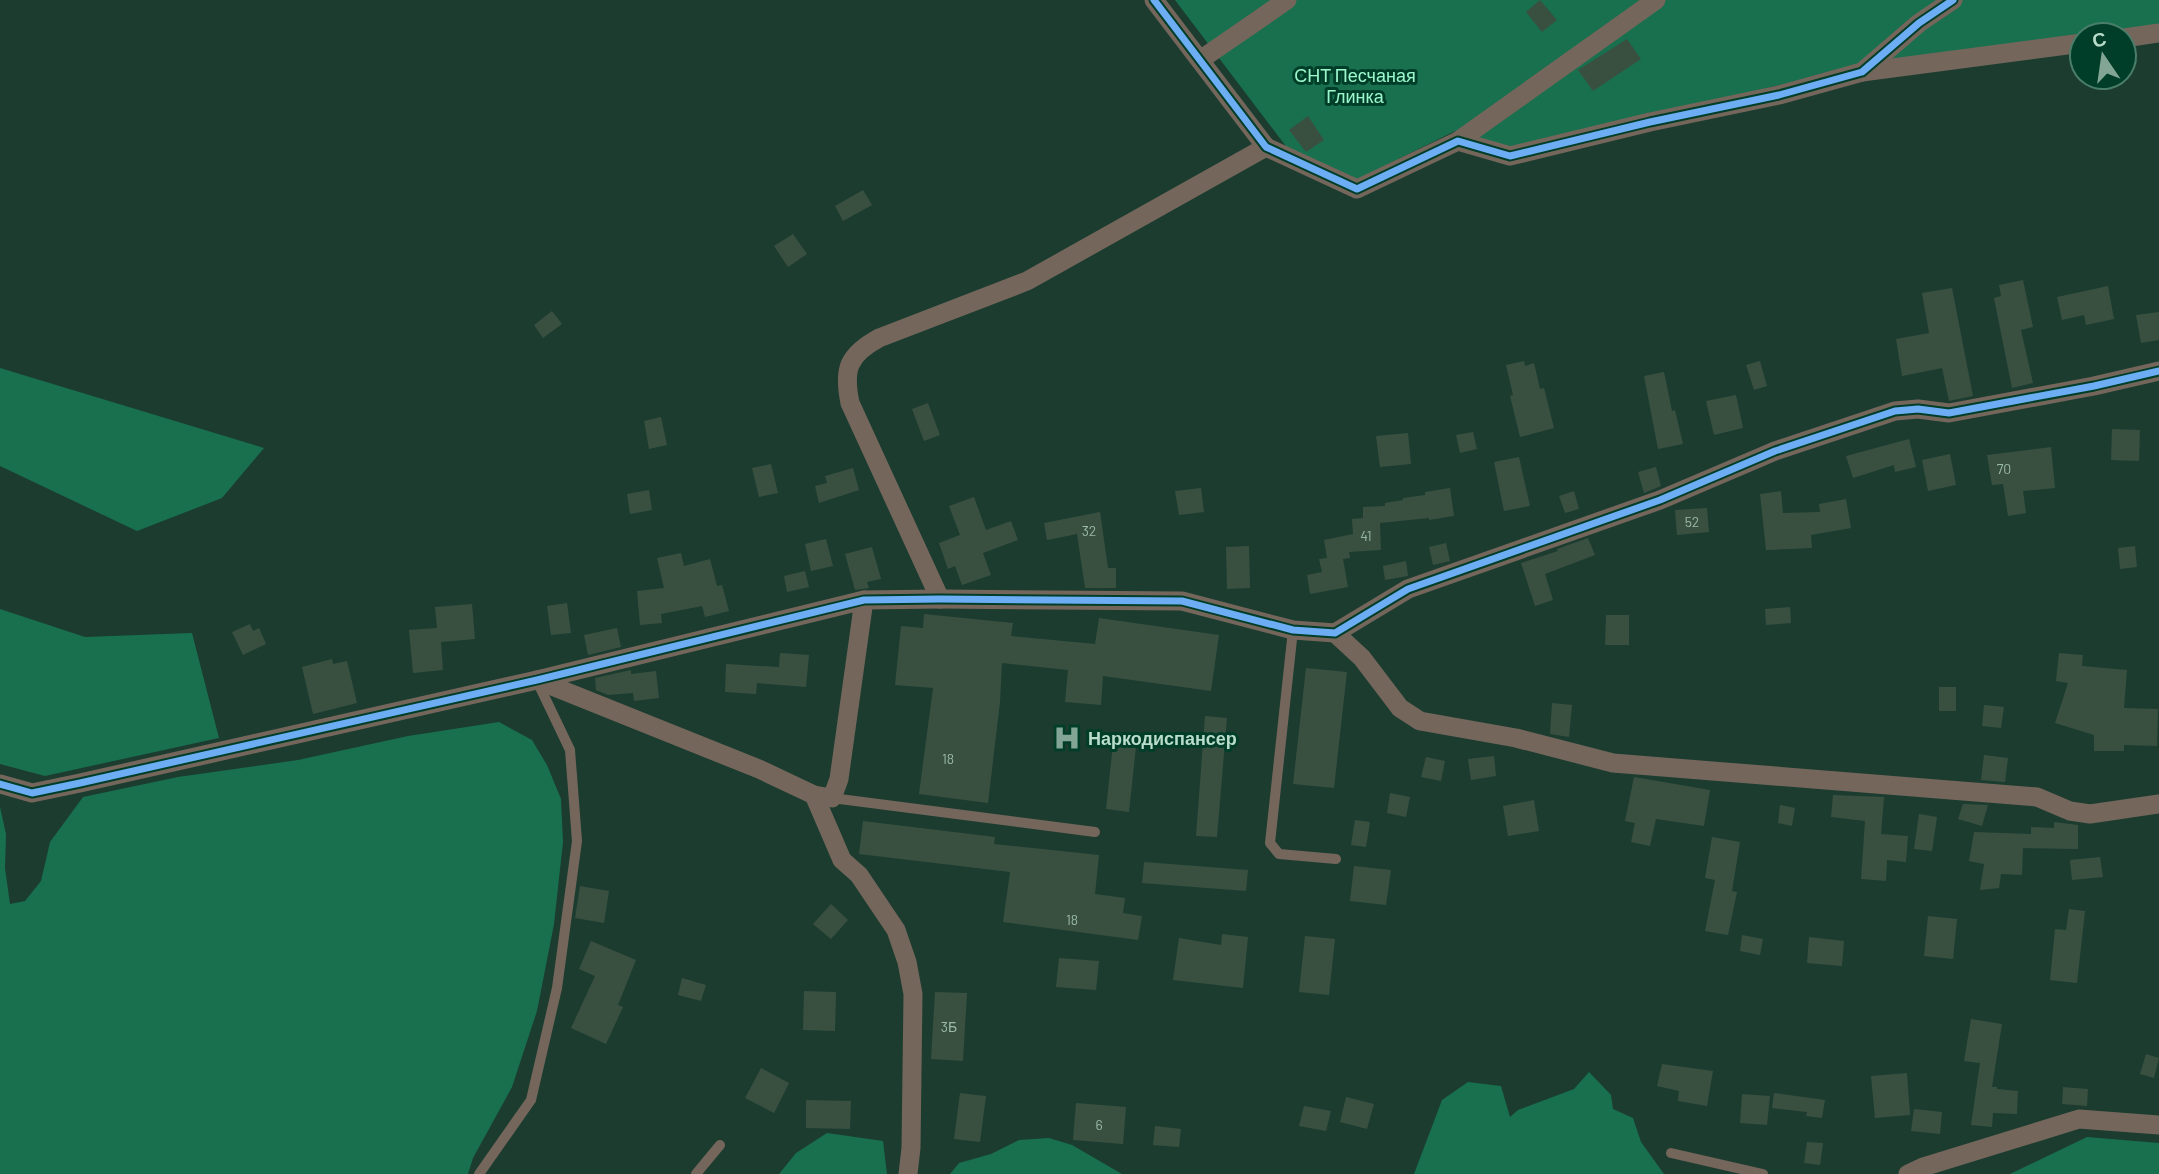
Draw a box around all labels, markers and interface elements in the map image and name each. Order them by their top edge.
north arrow [2068,21,2138,91]
text: С [2090,26,2109,52]
park label: СНТ Песчаная Глинка [1294,64,1416,107]
house number: 70 [1997,460,2011,477]
house number: 52 [1685,513,1699,530]
house number: 32 [1082,522,1096,539]
house number: 41 [1360,527,1372,544]
hospital icon: Наркодиспансер [1052,723,1082,753]
place label: Наркодиспансер [1088,727,1237,749]
house number: 18 [942,750,954,767]
house number: 18 [1066,911,1078,928]
house number: 3Б [941,1018,957,1035]
house number: 6 [1095,1116,1103,1133]

